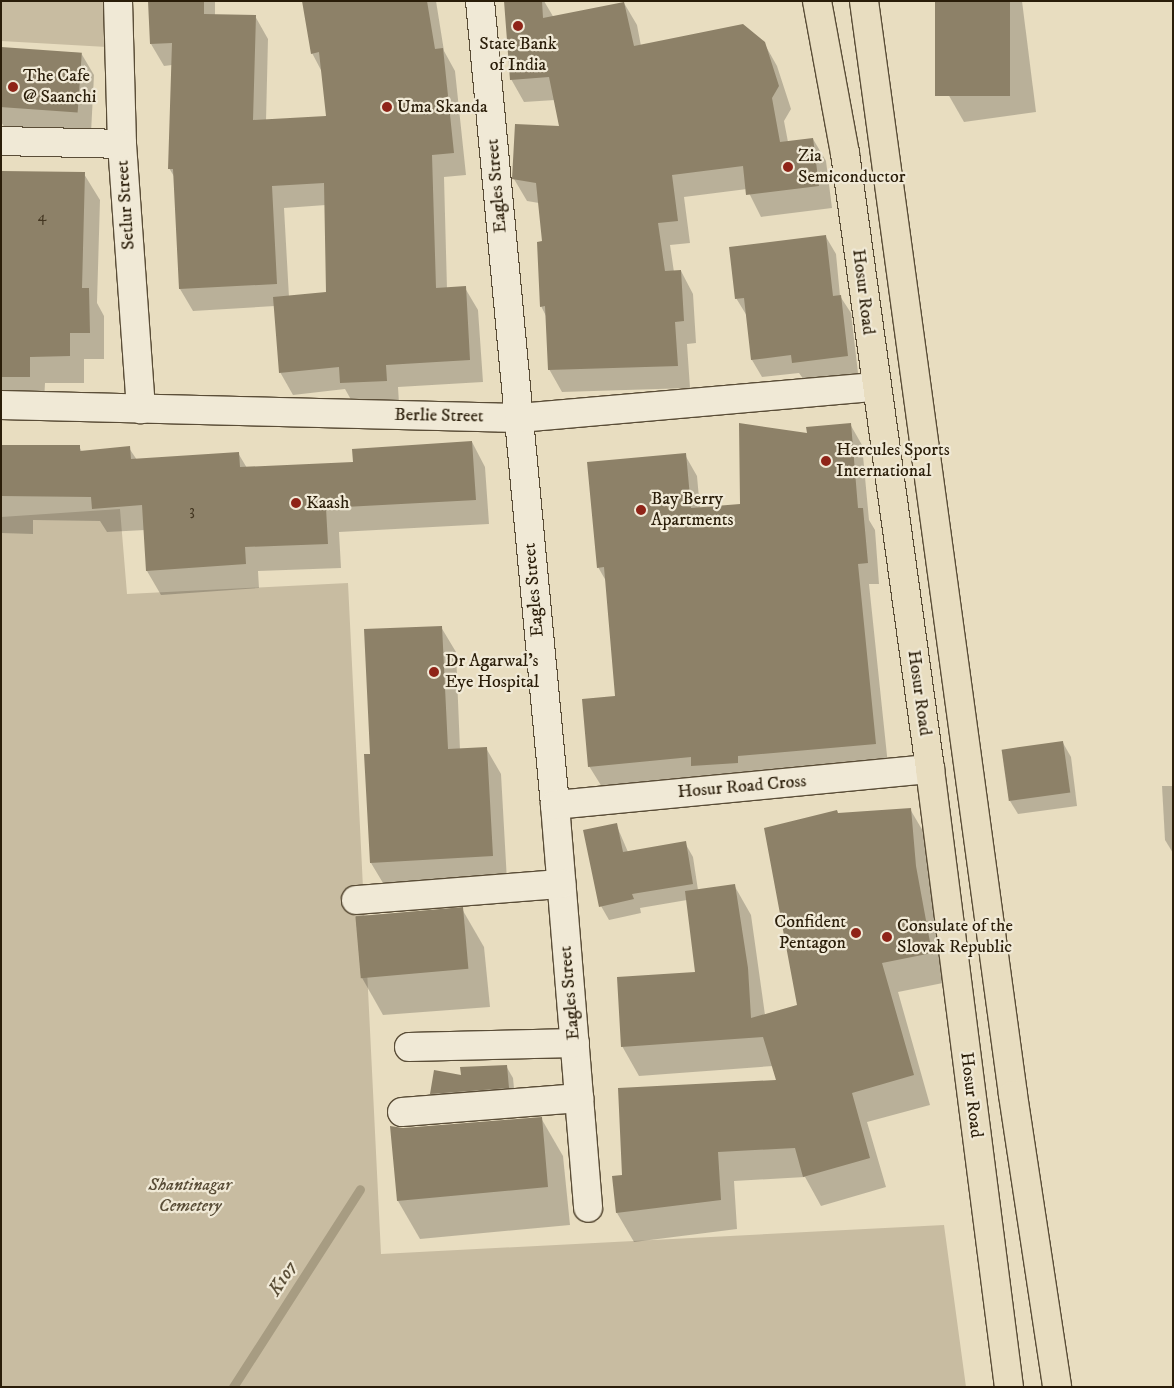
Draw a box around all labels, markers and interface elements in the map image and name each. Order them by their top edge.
marker: State Bank of India [512,20,524,32]
place label: State Bank of India [479,34,557,76]
place label: The Cafe @ Saanchi [23,66,96,108]
marker: The Cafe @ Saanchi [7,81,19,93]
place label: Uma Skanda [397,96,488,118]
marker: Uma Skanda [381,101,393,113]
street label: Eagles Street [482,138,512,234]
place label: Zia Semiconductor [798,146,905,188]
street label: Setlur Street [112,159,140,251]
marker: Zia Semiconductor [782,161,794,173]
house number: 4 [38,208,46,226]
street label: Hosur Road [847,248,879,336]
street label: Berlie Street [394,404,484,428]
place label: Hercules Sports International [836,440,950,482]
marker: Hercules Sports International [820,455,832,467]
place label: Bay Berry Apartments [651,489,734,532]
place label: Kaash [306,492,349,514]
marker: Kaash [290,497,302,509]
house number: 3 [189,502,195,520]
marker: Bay Berry Apartments [635,504,647,516]
street label: Eagles Street [519,542,549,638]
street label: Hosur Road [902,649,936,737]
place label: Dr Agarwal's Eye Hospital [445,651,539,694]
marker: Dr Agarwal's Eye Hospital [427,665,441,679]
street label: Hosur Road Cross [677,771,807,803]
place label: Confident Pentagon [774,912,846,954]
place label: Consulate of the Slovak Republic [897,916,1013,959]
marker: Confident Pentagon [850,927,862,939]
marker: Consulate of the Slovak Republic [881,931,893,943]
street label: Eagles Street [555,945,585,1041]
street label: Hosur Road [955,1051,987,1139]
park label: Shantinagar Cemetery [148,1175,232,1218]
water label: K107 [264,1258,302,1300]

